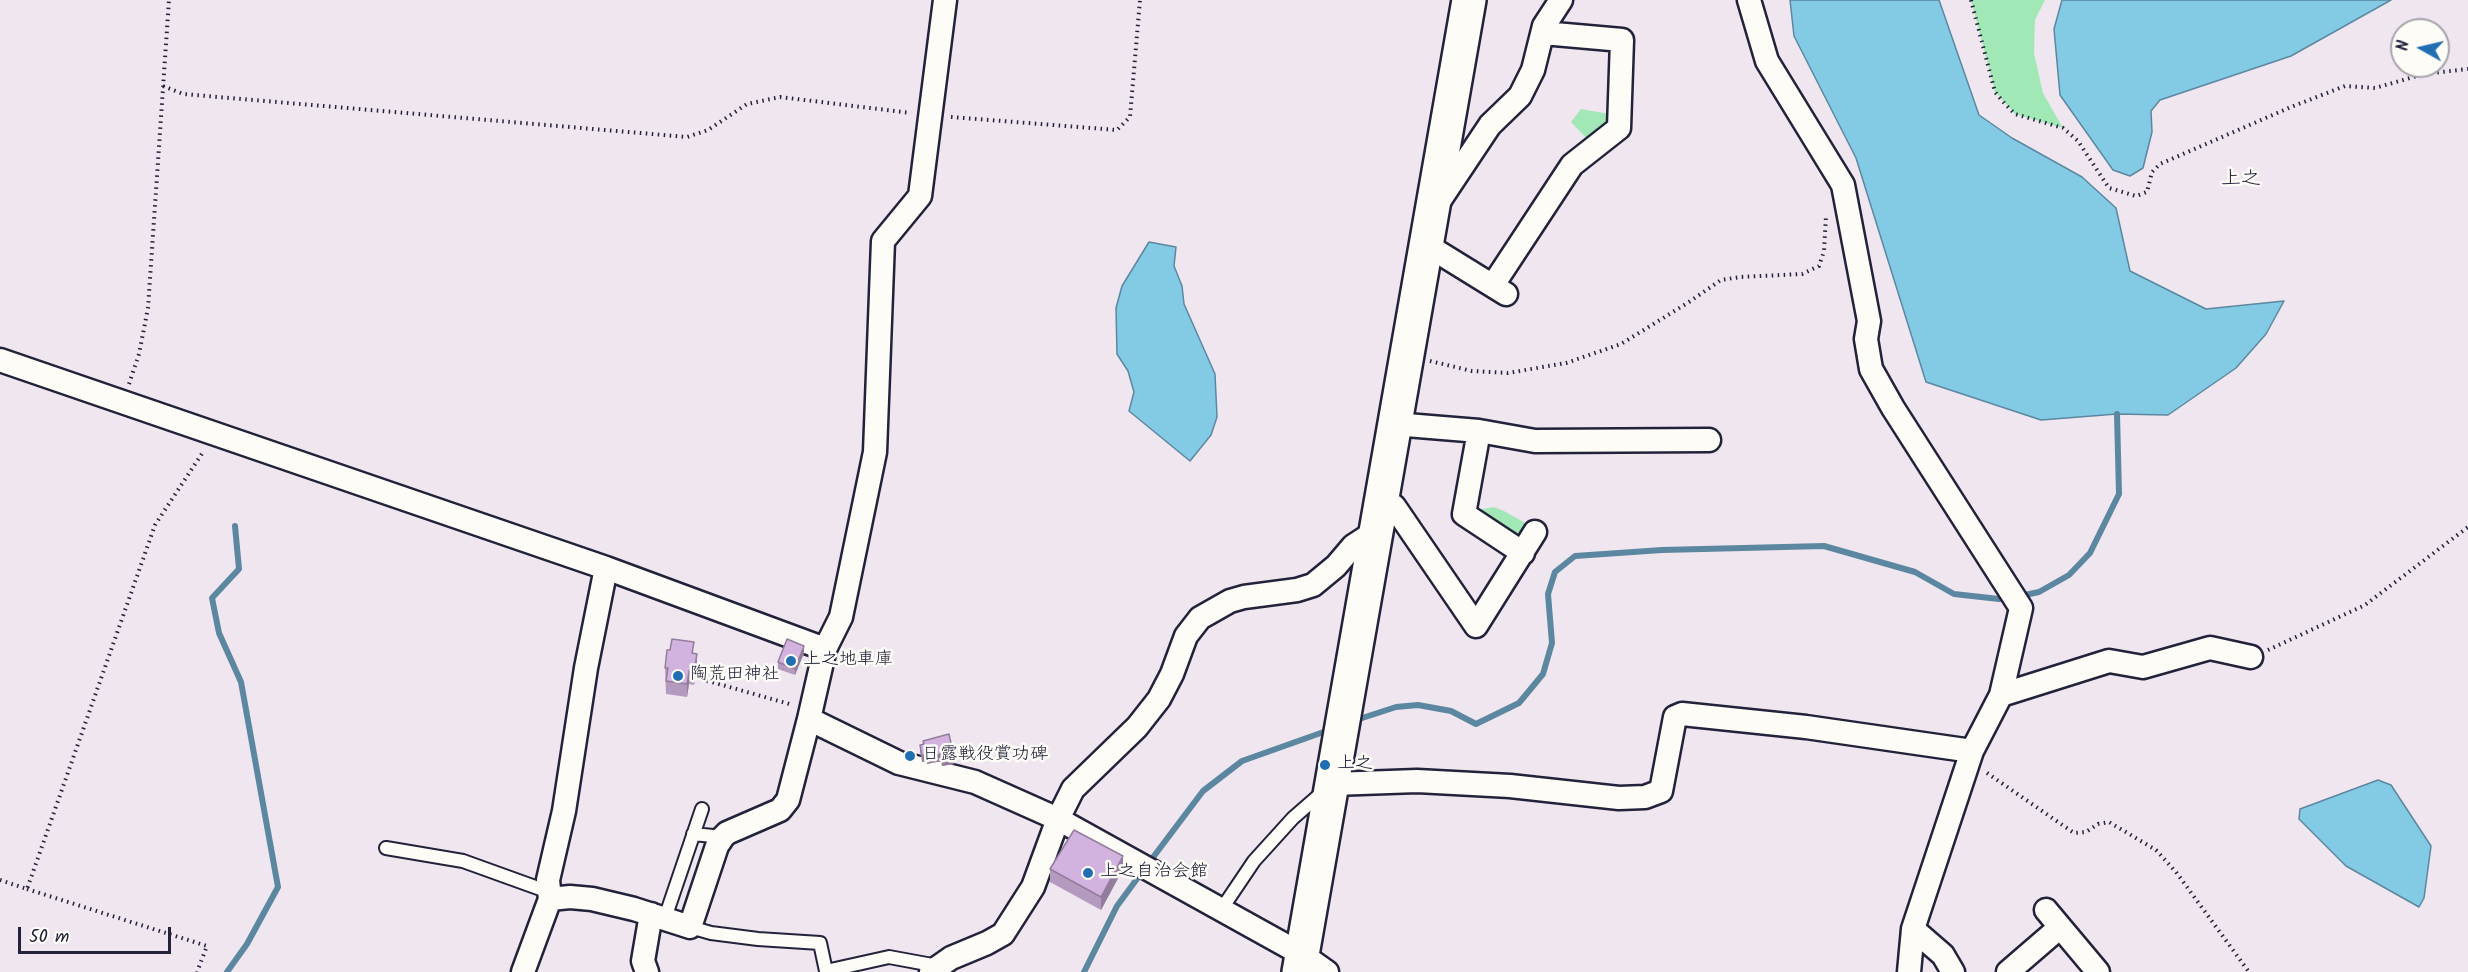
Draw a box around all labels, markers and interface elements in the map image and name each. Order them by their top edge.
north arrow [2390,18,2450,78]
text: N [2391,39,2417,52]
district label: 上之 [2221,169,2261,193]
place label: 上之地車庫 [803,650,893,672]
marker: 上之地車庫 [784,654,798,668]
place label: 陶荒田神社 [690,665,780,687]
marker: 陶荒田神社 [671,669,685,683]
place label: 日露戦役賞功碑 [922,745,1048,767]
marker: 日露戦役賞功碑 [903,749,917,763]
place label: 上之 [1337,754,1373,776]
marker: 上之 [1318,758,1332,772]
place label: 上之自治会館 [1100,862,1208,884]
marker: 上之自治会館 [1081,866,1095,880]
scale bar [21,915,174,953]
text: 50 m [29,923,69,952]

